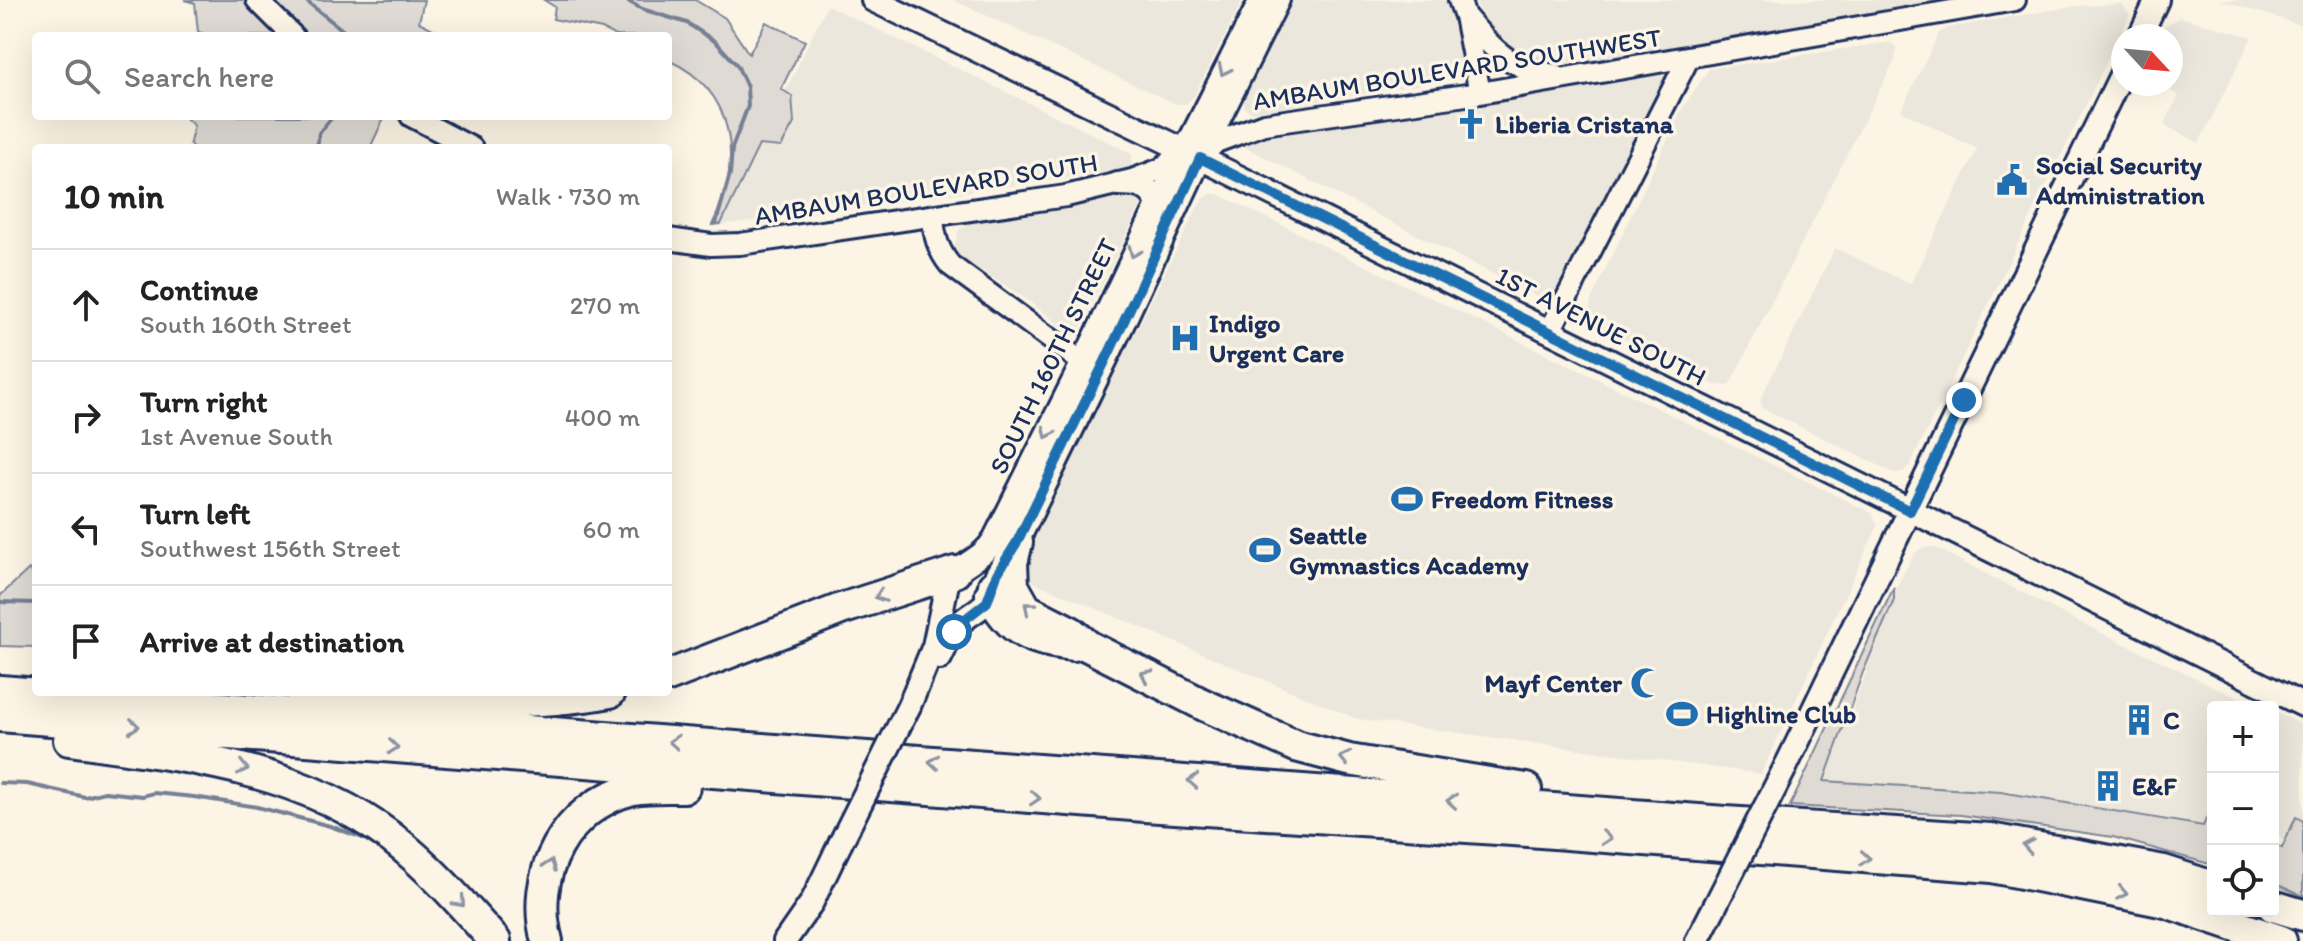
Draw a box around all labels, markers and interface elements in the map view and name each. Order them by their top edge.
street label: AMBAUM BOULEVARD SOUTHWEST [1251,21,1664,117]
north arrow [2111,24,2183,96]
search box [32,32,672,120]
icon: search [60,54,104,98]
text: Search here [124,58,274,95]
one-way arrow [1219,61,1234,76]
church icon: Liberia Cristana [1454,107,1488,141]
place label: Liberia Cristana [1495,108,1674,140]
street label: AMBAUM BOULEVARD SOUTH [752,146,1100,232]
place label: Social Security Administration [2035,149,2205,211]
public building icon: Social Security Administration [1995,163,2029,197]
text: 10 min [64,176,164,217]
text: Walk · 730 m [496,180,640,212]
street label: SOUTH 160TH STREET [982,233,1124,479]
one-way arrow [1128,243,1144,258]
street label: 1ST AVENUE SOUTH [1490,259,1712,393]
text: Continue [140,271,259,308]
icon: ahead [64,283,108,327]
text: 270 m [570,289,640,321]
place label: Indigo Urgent Care [1209,307,1344,369]
text: South 160th Street [140,308,352,340]
hospital icon: Indigo Urgent Care [1168,321,1202,355]
route end [1946,382,1982,418]
text: Turn right [140,383,268,420]
icon: right [64,395,108,439]
text: 400 m [565,401,640,433]
text: 1st Avenue South [140,420,333,452]
one-way arrow [1042,424,1057,439]
sports icon: Freedom Fitness [1390,482,1424,516]
place label: Freedom Fitness [1431,483,1613,515]
text: Turn left [140,495,251,532]
icon: left [64,507,108,551]
text: 60 m [583,513,640,545]
place label: Seattle Gymnastics Academy [1289,519,1529,581]
text: Southwest 156th Street [140,532,401,564]
sports icon: Seattle Gymnastics Academy [1248,533,1282,567]
one-way arrow [874,586,888,602]
one-way arrow [1023,603,1038,617]
route start [936,614,972,650]
icon: arrive [64,619,108,663]
text: Arrive at destination [140,623,404,660]
mosque icon: Mayf Center [1629,666,1663,700]
place label: Mayf Center [1484,667,1623,699]
one-way arrow [1139,670,1154,685]
sports icon: Highline Club [1665,697,1699,731]
place label: Highline Club [1706,698,1856,730]
map controls [2207,701,2279,917]
button: + [2207,701,2279,773]
building icon: C [2122,703,2156,737]
place label: C [2163,704,2180,736]
one-way arrow [128,718,141,735]
one-way arrow [667,734,680,751]
one-way arrow [387,738,400,755]
one-way arrow [1338,750,1352,767]
one-way arrow [927,754,940,771]
one-way arrow [235,759,249,776]
building icon: E&F [2091,769,2125,803]
place label: E&F [2132,770,2177,802]
one-way arrow [1186,773,1199,790]
button: − [2207,773,2279,845]
one-way arrow [1029,789,1042,806]
one-way arrow [1445,793,1458,810]
one-way arrow [1600,829,1613,846]
one-way arrow [2021,839,2034,856]
button: locate [2207,845,2279,917]
one-way arrow [1859,849,1872,866]
one-way arrow [540,859,557,873]
one-way arrow [2115,884,2128,901]
one-way arrow [451,893,465,908]

